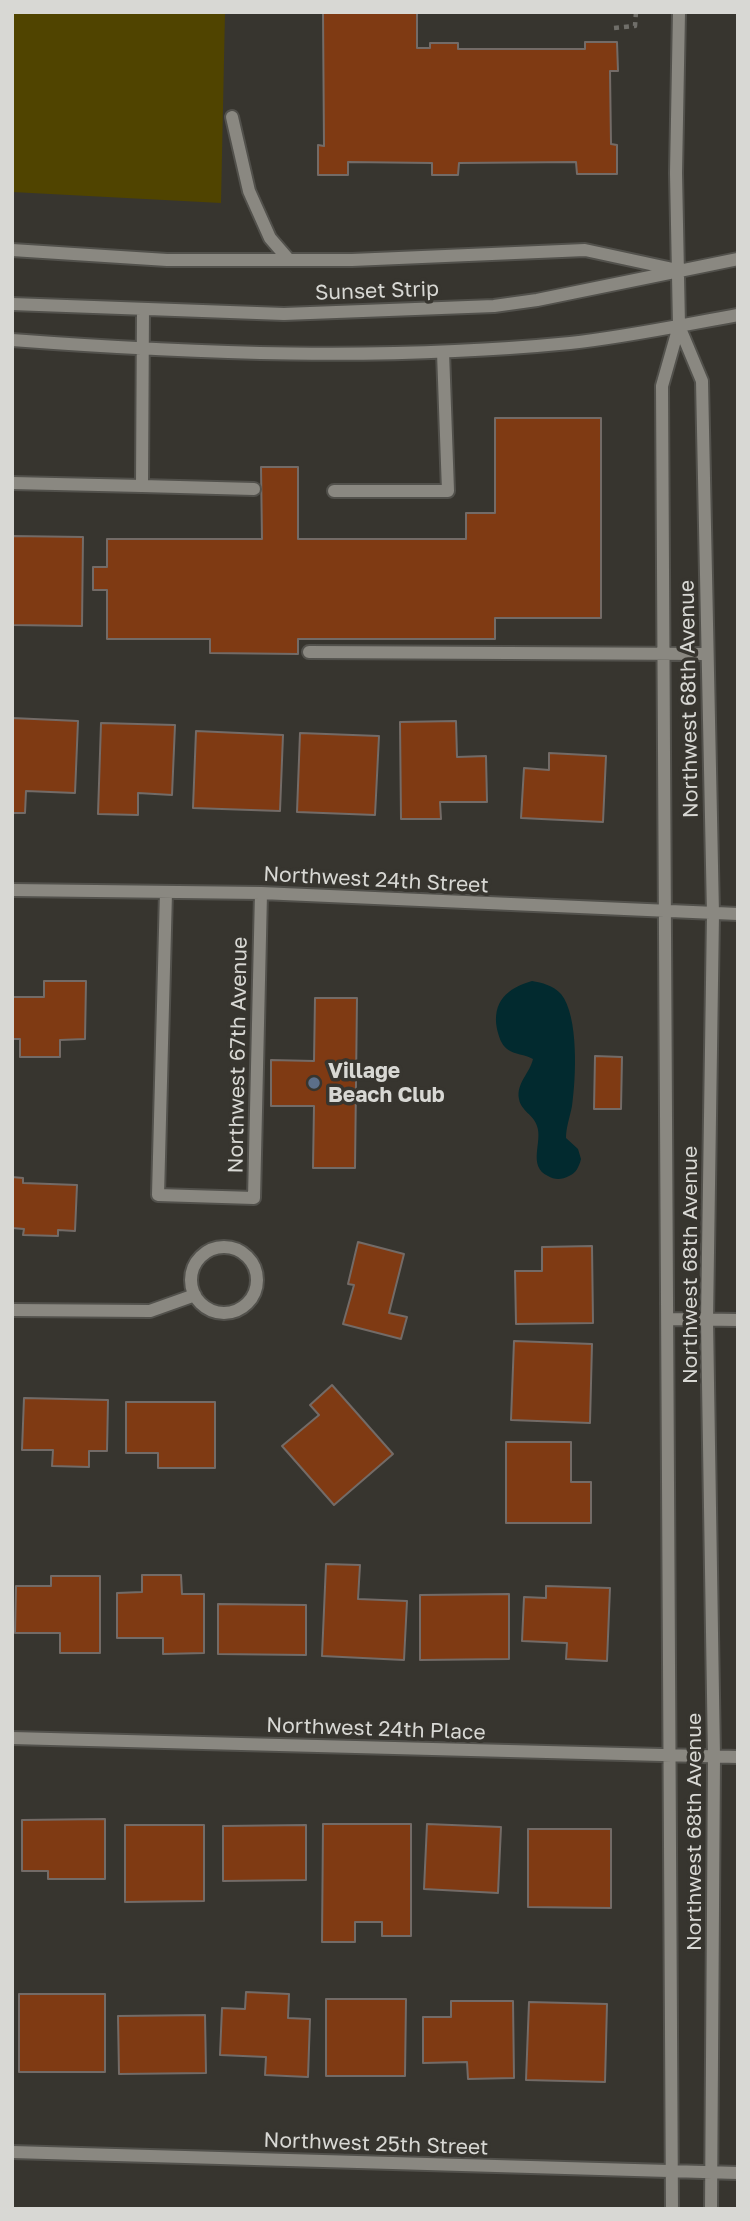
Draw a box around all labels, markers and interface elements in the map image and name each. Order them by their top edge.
street label: Sunset Strip [315,276,439,306]
street label: Northwest 68th Avenue [674,580,704,818]
street label: Northwest 24th Street [263,862,489,898]
street label: Northwest 67th Avenue [223,937,253,1173]
place label: Village Beach Club [328,1058,445,1108]
marker: Village Beach Club [306,1075,322,1091]
street label: Northwest 68th Avenue [677,1146,703,1384]
street label: Northwest 24th Place [266,1713,486,1745]
street label: Northwest 68th Avenue [681,1713,707,1951]
street label: Northwest 25th Street [263,2127,489,2161]

